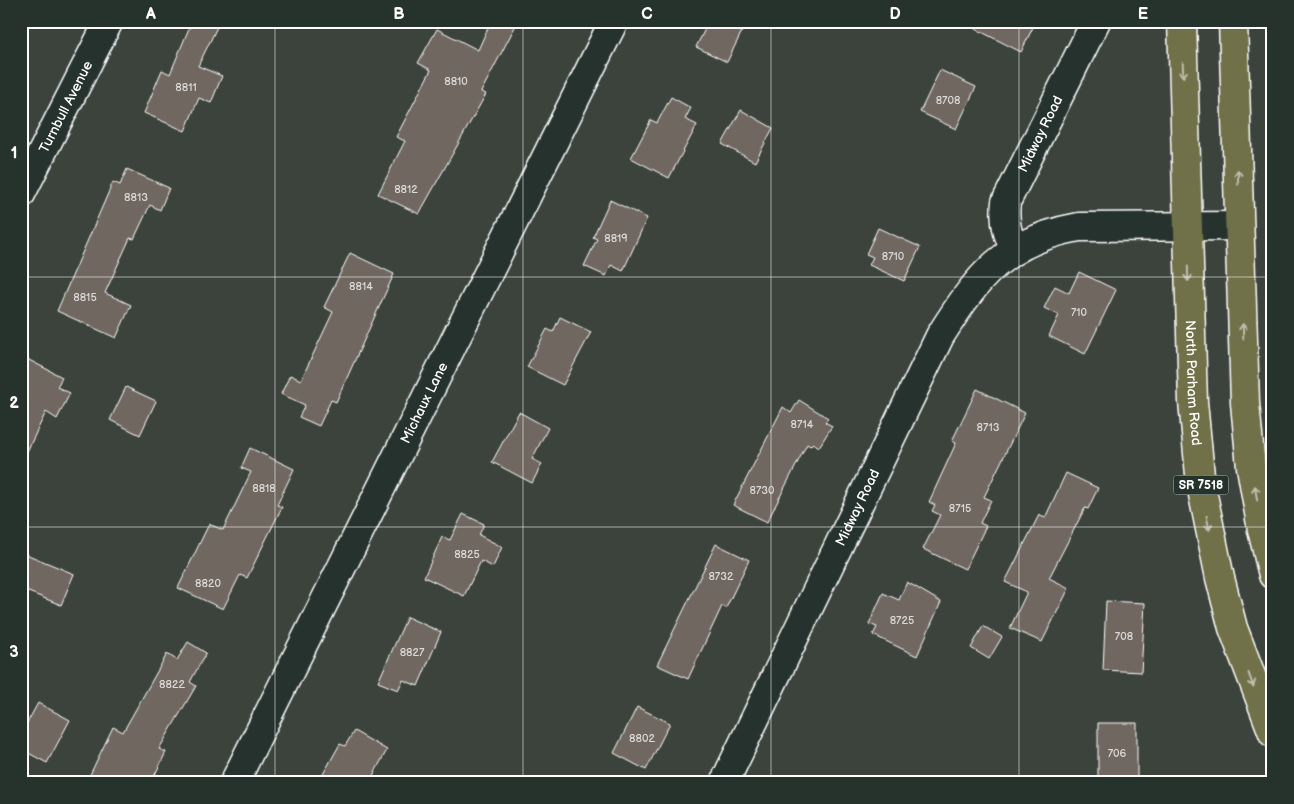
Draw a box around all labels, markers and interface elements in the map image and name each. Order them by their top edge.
text: A [145,5,156,24]
text: B [393,5,405,24]
text: C [641,5,653,24]
text: D [889,5,901,24]
text: E [1138,5,1148,24]
street label: Turnbull Avenue [35,58,96,156]
one-way arrow [1178,62,1188,78]
house number: 8810 [444,75,468,88]
house number: 8811 [175,81,197,94]
street label: Midway Road [1014,93,1067,175]
house number: 8708 [936,94,960,107]
text: 1 [11,144,17,163]
one-way arrow [1233,169,1243,186]
house number: 8812 [394,183,418,196]
house number: 8813 [124,191,148,204]
house number: 8819 [604,232,628,245]
house number: 8710 [882,250,905,263]
one-way arrow [1184,266,1193,282]
house number: 8814 [349,280,373,293]
house number: 8815 [73,291,97,304]
house number: 710 [1071,306,1088,319]
street label: North Parham Road [1182,320,1205,446]
one-way arrow [1238,323,1247,339]
street label: Michaux Lane [397,360,451,446]
text: 2 [9,394,19,413]
house number: 8714 [791,418,814,431]
house number: 8713 [977,421,1000,434]
street label: Midway Road [832,467,883,549]
road number: SR 7518 [1174,476,1228,494]
house number: 8818 [252,482,276,495]
house number: 8730 [749,484,775,497]
one-way arrow [1250,485,1260,501]
house number: 8715 [949,502,971,515]
one-way arrow [1204,515,1213,531]
house number: 8825 [454,548,480,561]
house number: 8732 [708,570,734,583]
house number: 8820 [195,577,221,590]
house number: 8725 [890,614,914,627]
house number: 708 [1115,630,1133,643]
text: 3 [9,643,19,662]
house number: 8827 [400,646,425,659]
one-way arrow [1247,671,1256,687]
house number: 8822 [159,678,185,691]
house number: 8802 [629,732,655,745]
house number: 706 [1108,747,1127,760]

